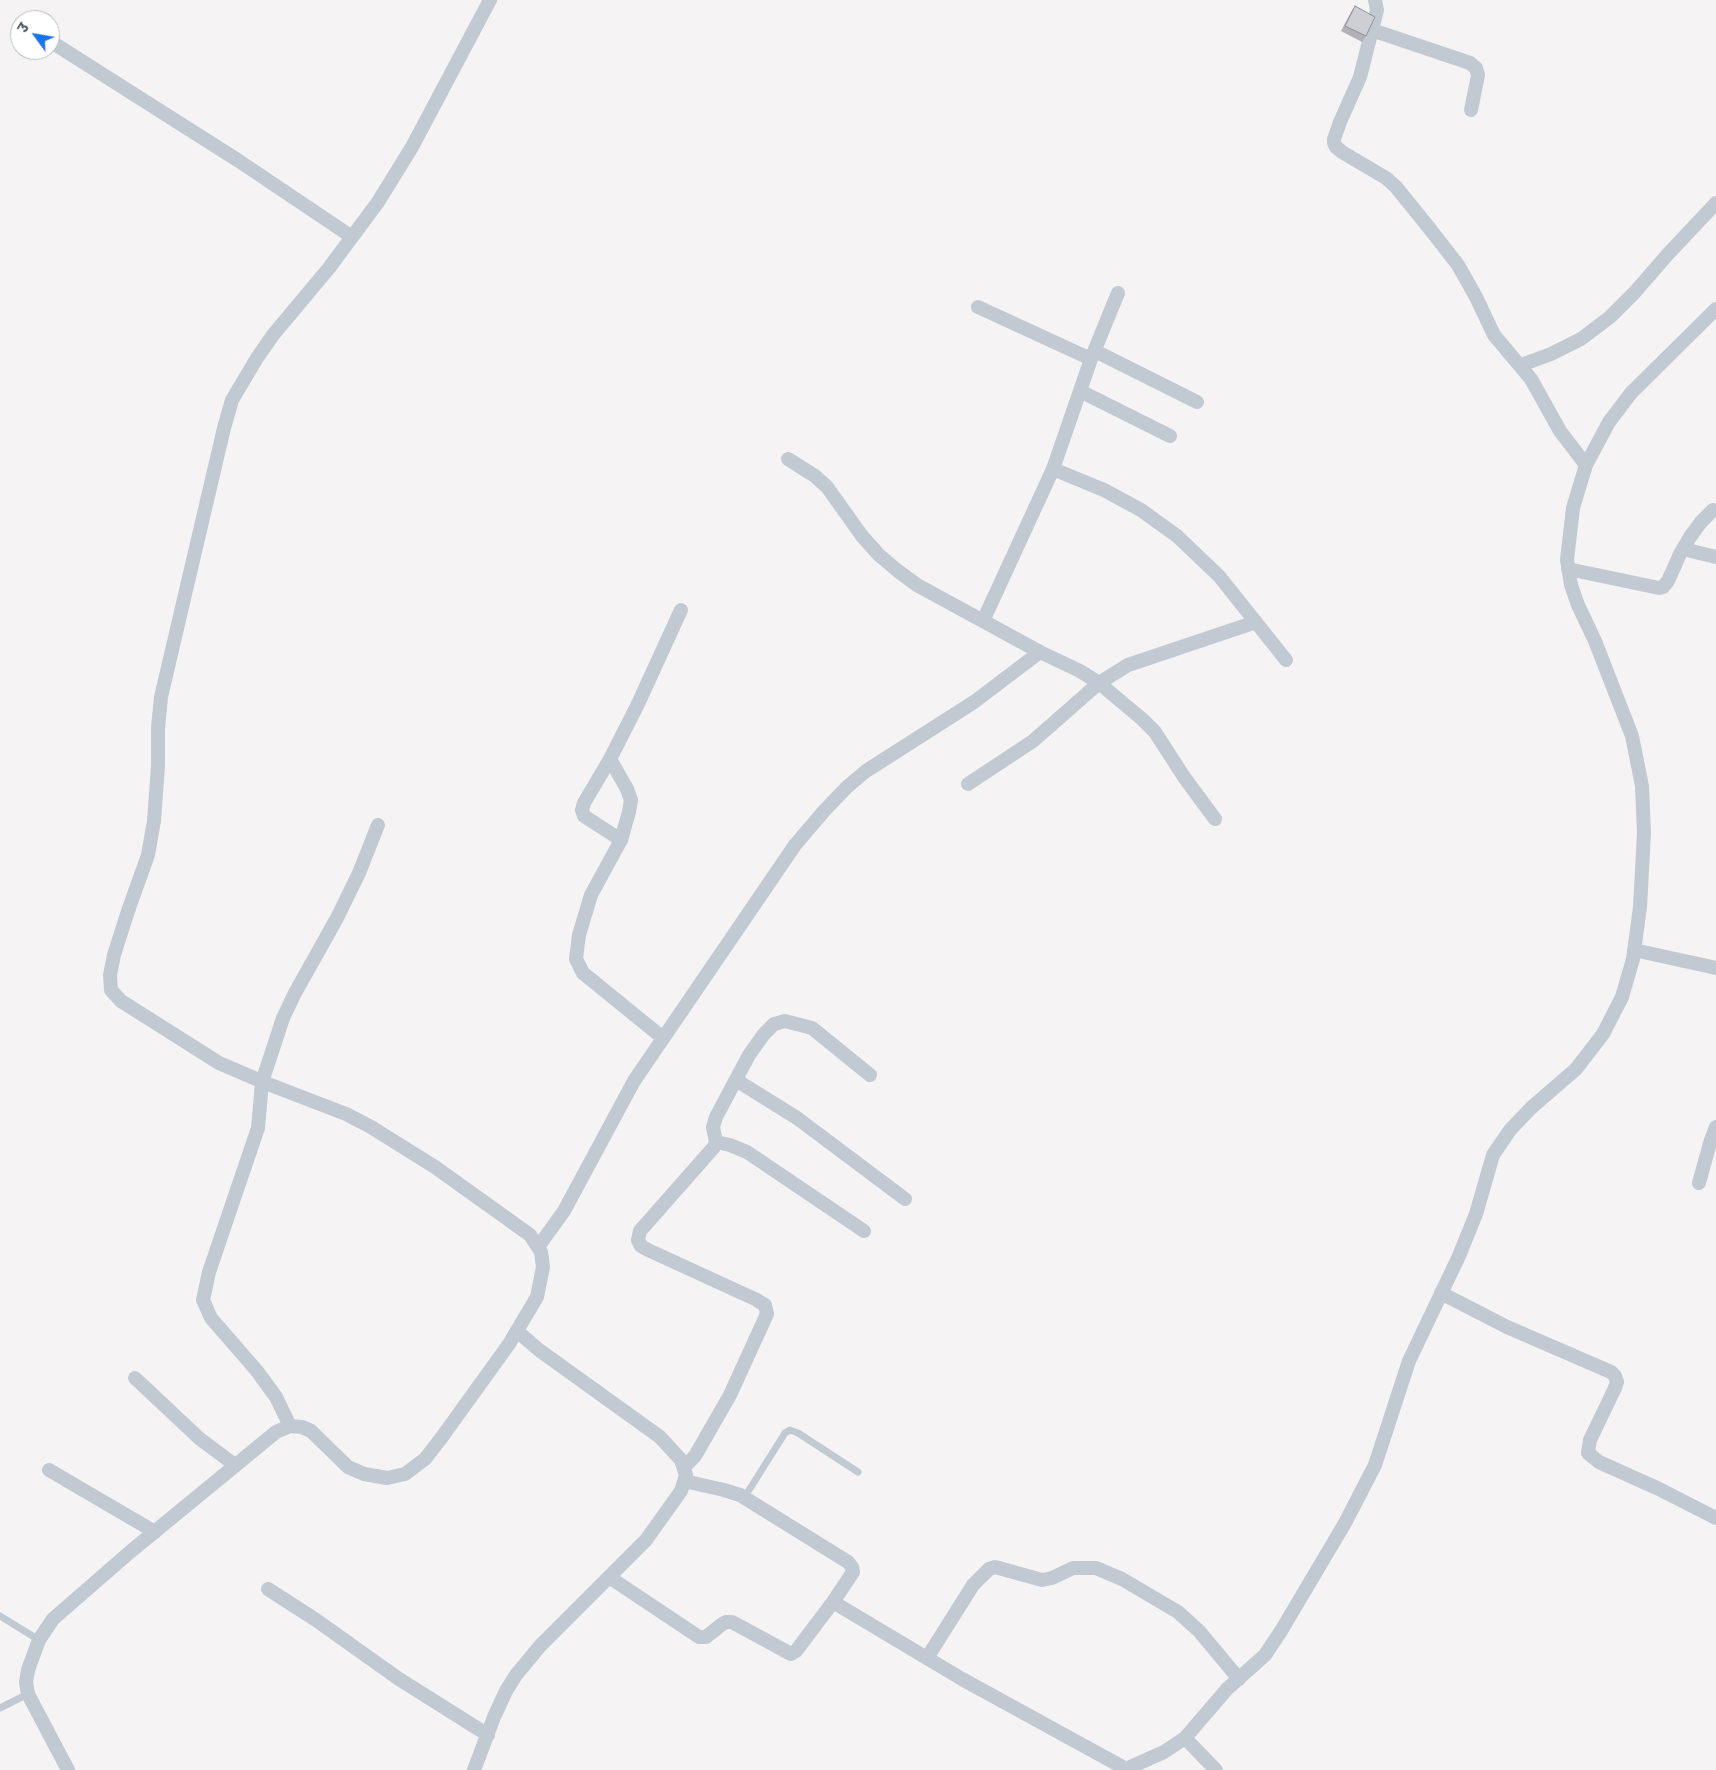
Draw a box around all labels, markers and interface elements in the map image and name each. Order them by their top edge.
north arrow [10,10,60,60]
text: उ [13,19,34,36]

